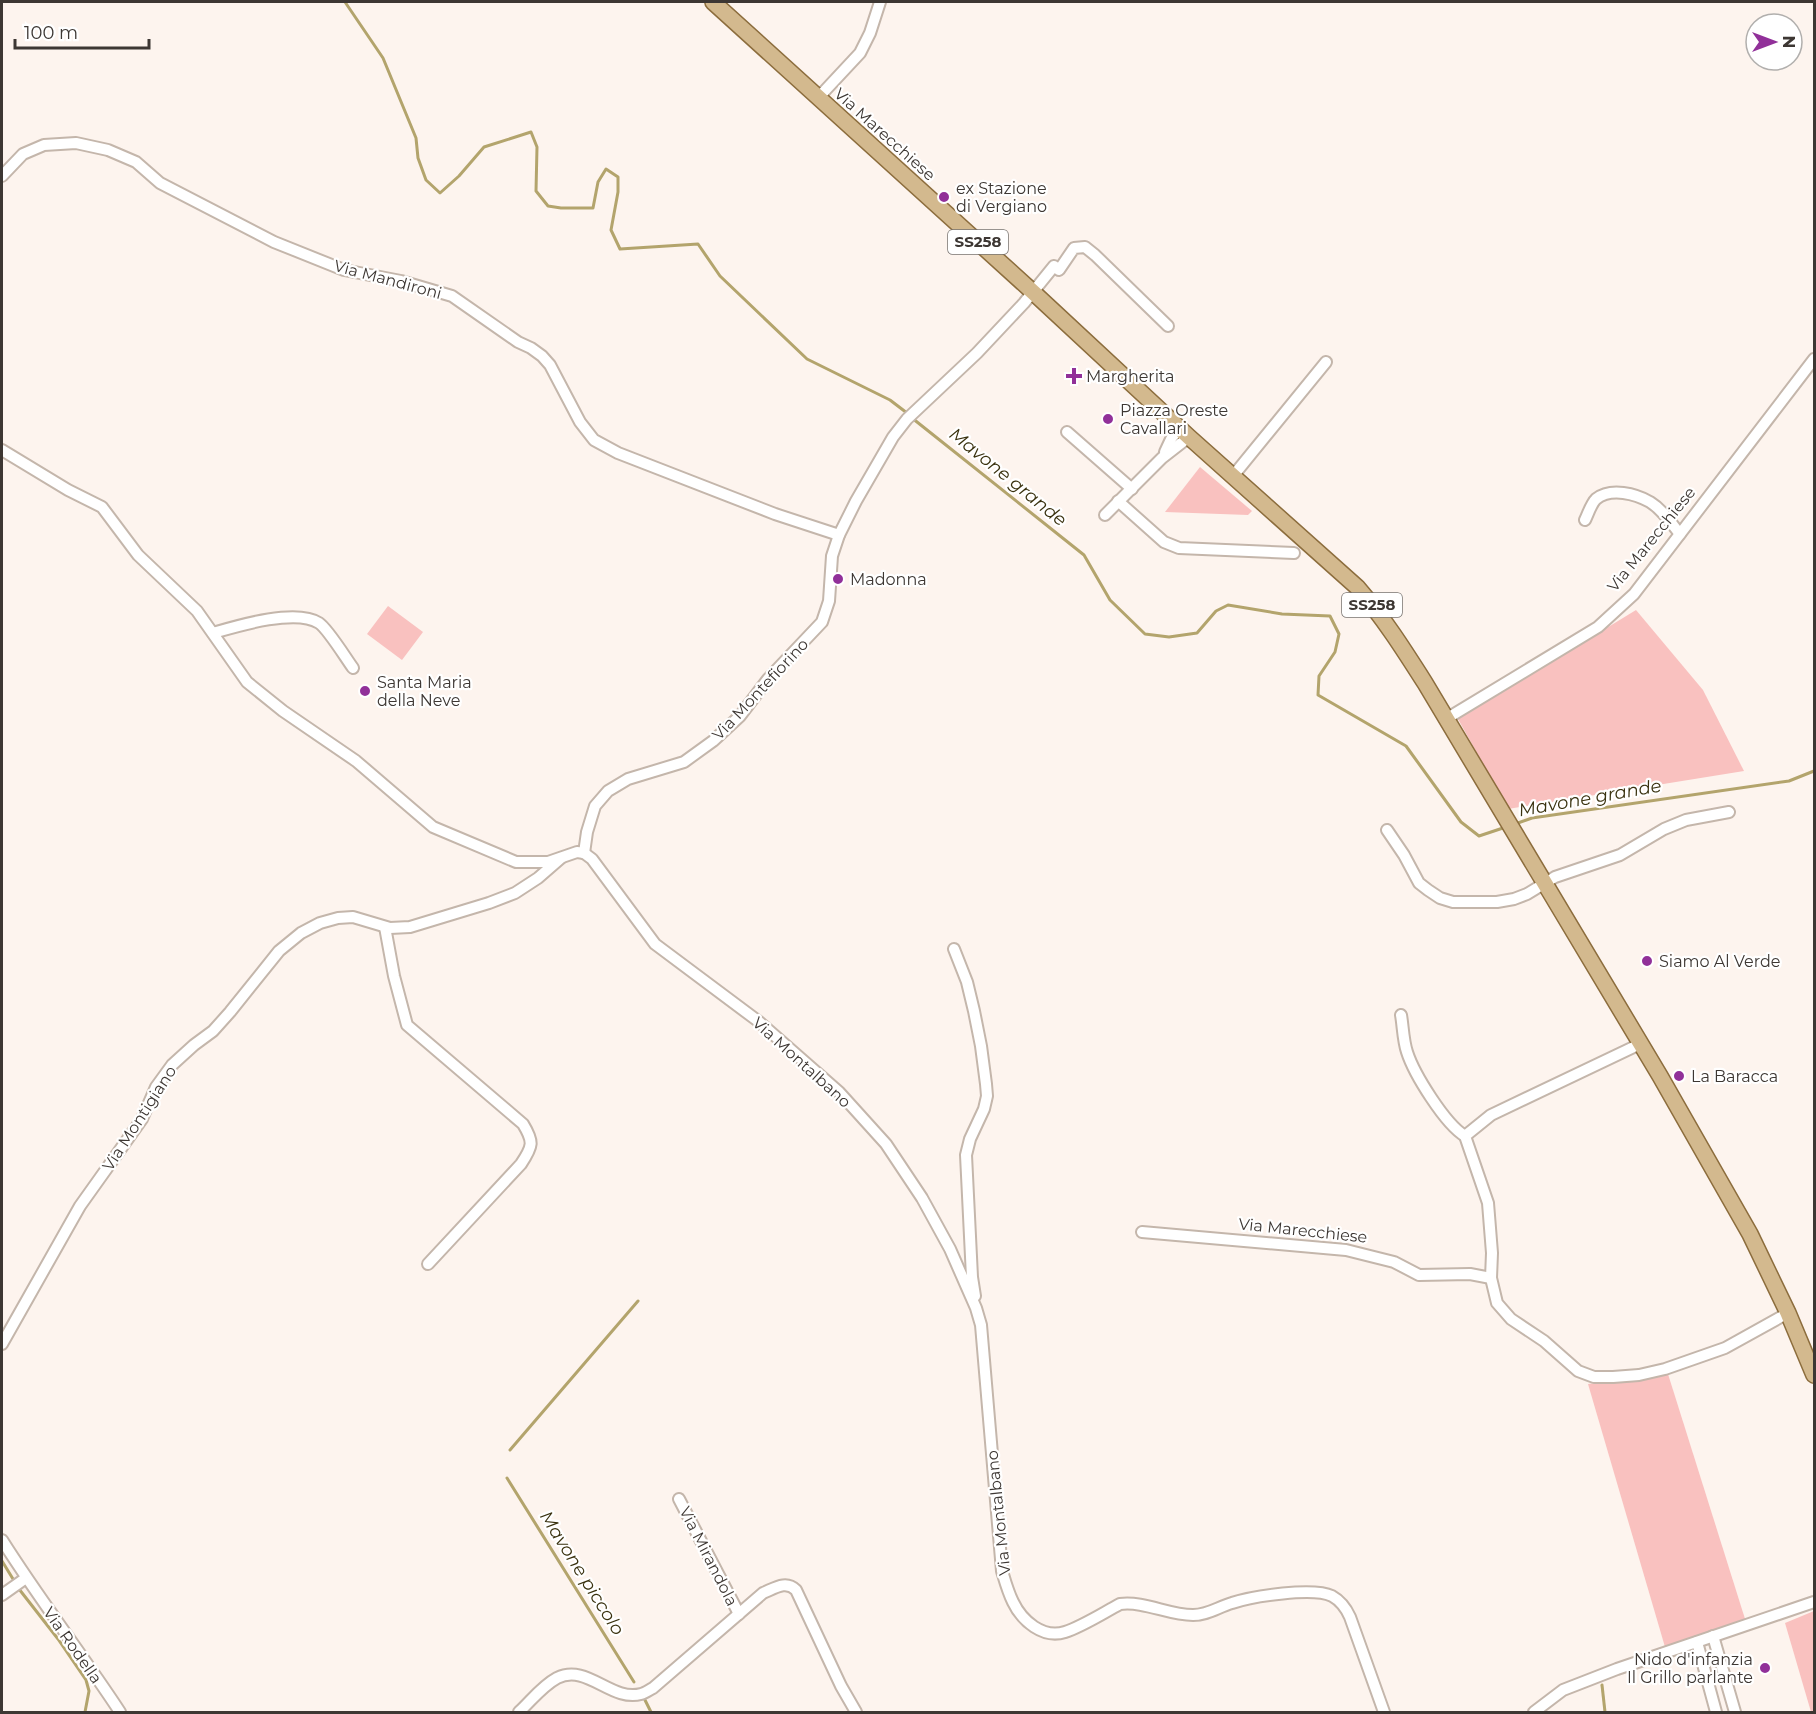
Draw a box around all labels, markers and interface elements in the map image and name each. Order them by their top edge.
scale bar [15,12,148,50]
north arrow [1744,12,1804,72]
text: 100 m [24,22,78,44]
text: N [1779,36,1798,48]
street label: Via Marecchiese [830,84,939,185]
place label: ex Stazione di Vergiano [956,179,1047,216]
marker: ex Stazione di Vergiano [937,190,951,204]
road number: SS258 [948,230,1008,254]
street label: Via Mandironi [332,256,444,303]
place label: Margherita [1086,367,1174,386]
marker: Margherita [1067,369,1081,383]
place label: Piazza Oreste Cavallari [1120,401,1228,438]
marker: Piazza Oreste Cavallari [1101,412,1115,426]
water label: Mavone grande [945,423,1071,531]
street label: Via Marecchiese [1603,483,1700,596]
place label: Madonna [850,570,927,589]
marker: Madonna [831,572,845,586]
road number: SS258 [1342,593,1402,617]
street label: Via Montefiorino [708,635,812,744]
place label: Santa Maria della Neve [377,673,472,710]
marker: Santa Maria della Neve [358,684,372,698]
water label: Mavone grande [1517,775,1663,821]
place label: Siamo Al Verde [1659,952,1780,971]
marker: Siamo Al Verde [1640,954,1654,968]
street label: Via Montalbano [749,1013,855,1112]
street label: Via Montigiano [98,1062,180,1174]
place label: La Baracca [1691,1067,1778,1086]
marker: La Baracca [1672,1069,1686,1083]
street label: Via Marecchiese [1238,1214,1368,1247]
street label: Via Montalbano [982,1449,1015,1577]
street label: Via Mirandola [675,1503,742,1609]
water label: Mavone piccolo [535,1507,629,1639]
street label: Via Rodella [39,1603,106,1687]
place label: Nido d'infanzia Il Grillo parlante [1627,1650,1753,1687]
marker: Nido d'infanzia Il Grillo parlante [1758,1661,1772,1675]

